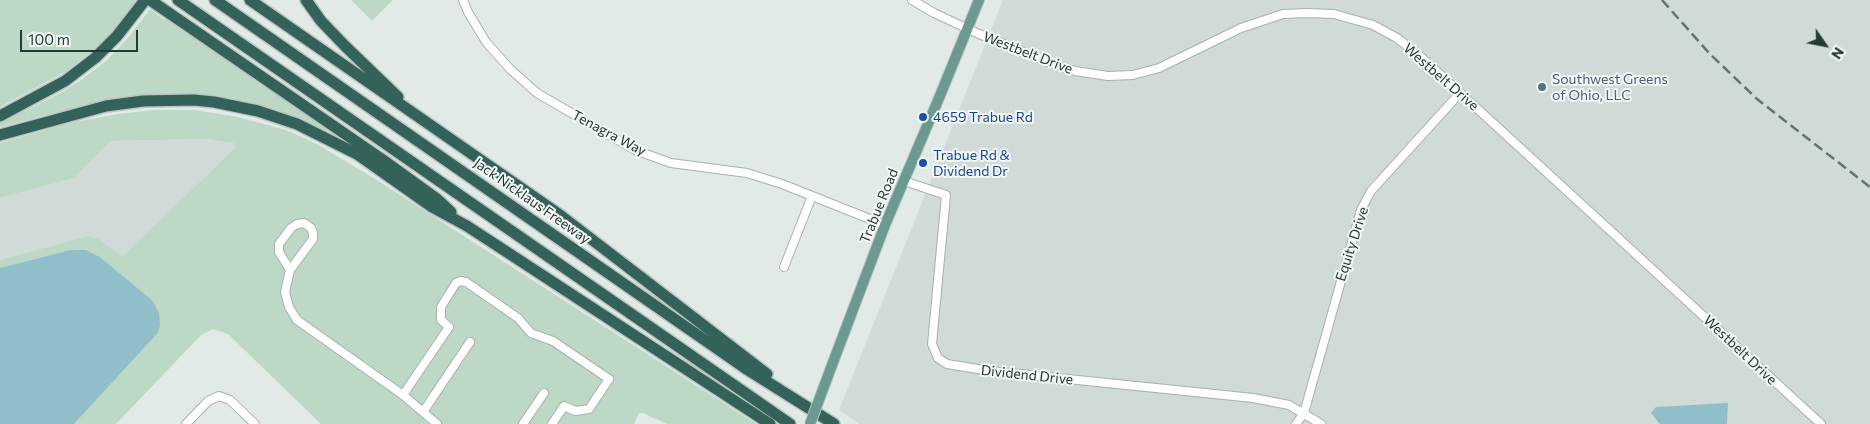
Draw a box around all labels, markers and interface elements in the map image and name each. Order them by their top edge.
scale bar [22,20,140,52]
north arrow [1800,20,1850,70]
street label: Westbelt Drive [981,28,1075,78]
text: 100 m [28,30,70,48]
street label: Westbelt Drive [1400,40,1482,114]
text: N [1828,44,1848,62]
place label: Southwest Greens of Ohio, LLC [1552,71,1668,104]
marker: Southwest Greens of Ohio, LLC [1536,81,1548,93]
street label: Tenagra Way [569,106,649,160]
place label: 4659 Trabue Rd [933,109,1033,125]
marker: 4659 Trabue Rd [917,111,929,123]
place label: Trabue Rd & Dividend Dr [933,147,1010,180]
street label: Jack Nicklaus Freeway [471,154,593,248]
marker: Trabue Rd & Dividend Dr [917,157,929,169]
street label: Trabue Road [856,166,902,246]
street label: Equity Drive [1332,205,1372,283]
street label: Westbelt Drive [1700,312,1780,388]
street label: Dividend Drive [980,362,1074,388]

